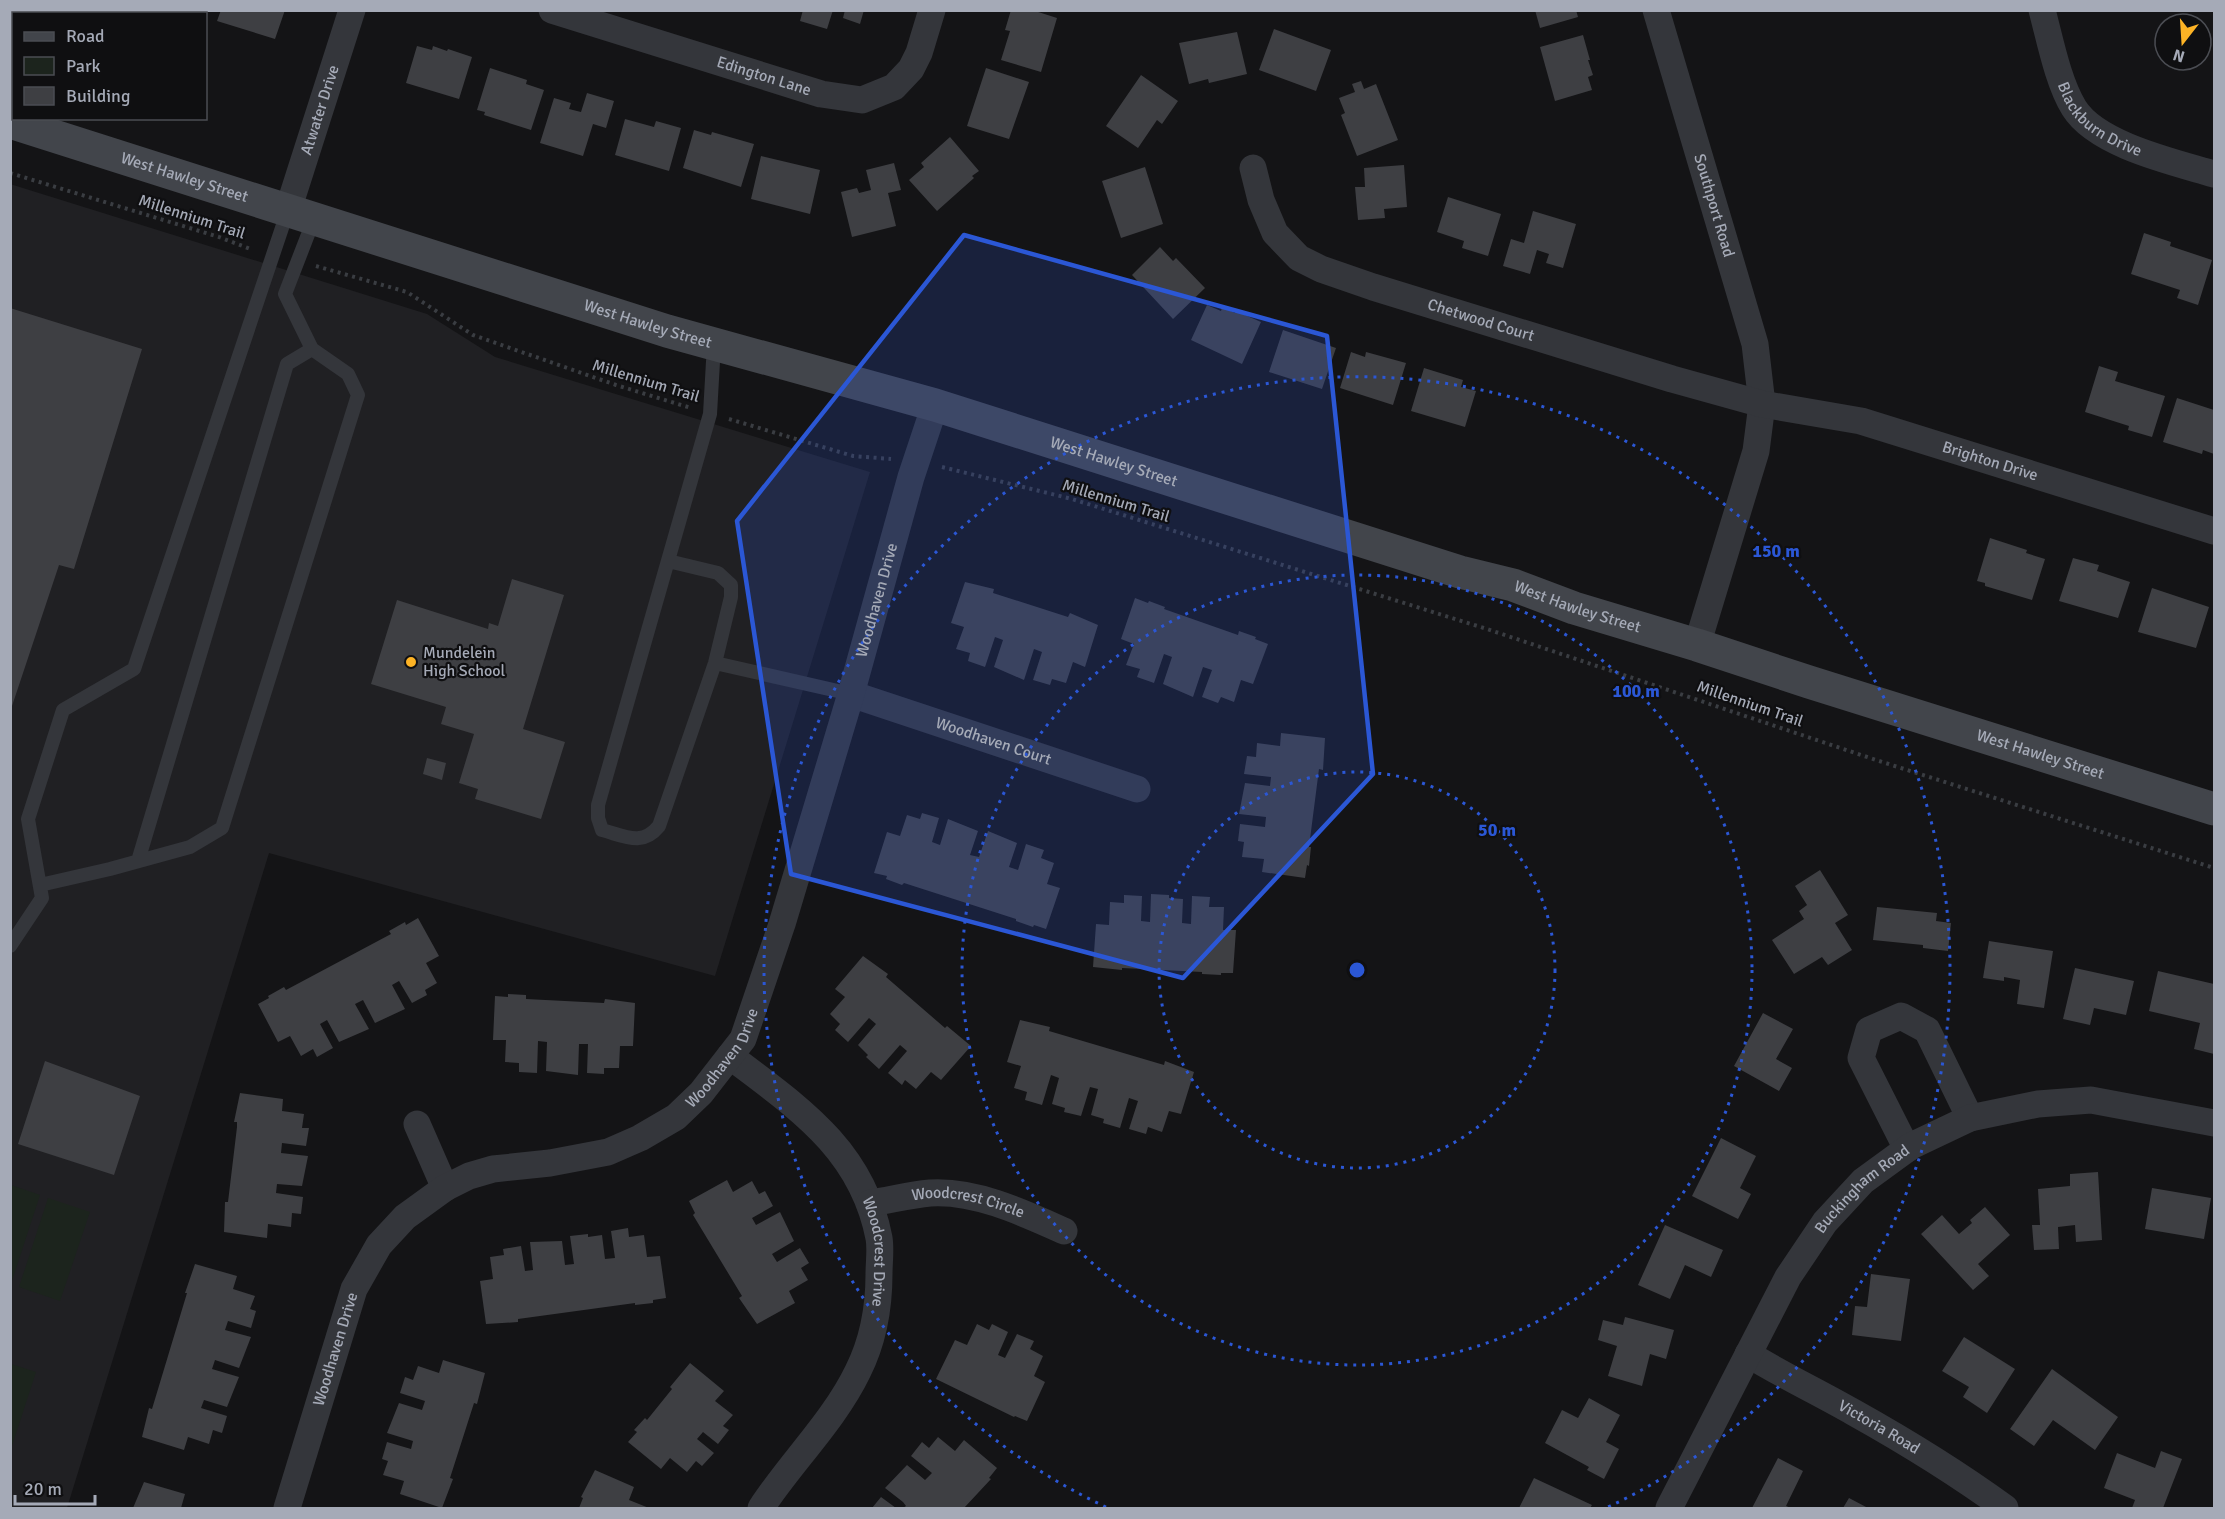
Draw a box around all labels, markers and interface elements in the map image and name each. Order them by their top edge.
legend [12,12,207,120]
north arrow [2153,12,2213,72]
text: Road [66,25,105,47]
text: N [2171,44,2187,67]
street label: Edington Lane [714,52,814,100]
text: Park [66,55,101,77]
street label: Atwater Drive [296,63,344,157]
street label: Blackburn Drive [2053,79,2145,161]
text: Building [66,85,130,107]
street label: West Hawley Street [118,148,251,207]
street label: Southport Road [1689,152,1739,260]
street label: Millennium Trail [136,190,248,244]
street label: Chetwood Court [1425,294,1537,346]
street label: West Hawley Street [581,295,714,353]
street label: Millennium Trail [590,355,702,407]
street label: West Hawley Street [1048,432,1180,492]
street label: Brighton Drive [1940,437,2040,485]
street label: Millennium Trail [1060,475,1172,527]
text: 150 m [1752,540,1800,562]
street label: Woodhaven Drive [852,541,902,660]
street label: West Hawley Street [1511,576,1643,638]
place label: Mundelein High School [423,643,506,681]
marker: Mundelein High School [404,655,418,669]
street label: Millennium Trail [1694,676,1806,732]
text: 100 m [1612,680,1660,702]
street label: Woodhaven Court [933,713,1054,770]
street label: West Hawley Street [1974,725,2107,784]
text: 50 m [1478,819,1516,841]
centre of rings [1347,960,1367,980]
street label: Woodhaven Drive [681,1006,763,1112]
street label: Buckingham Road [1810,1140,1914,1237]
street label: Woodcrest Circle [910,1183,1028,1223]
street label: Woodcrest Drive [858,1194,890,1308]
street label: Woodhaven Drive [309,1290,362,1409]
street label: Victoria Road [1834,1396,1924,1459]
scale bar [15,1468,94,1506]
text: 20 m [24,1478,62,1500]

